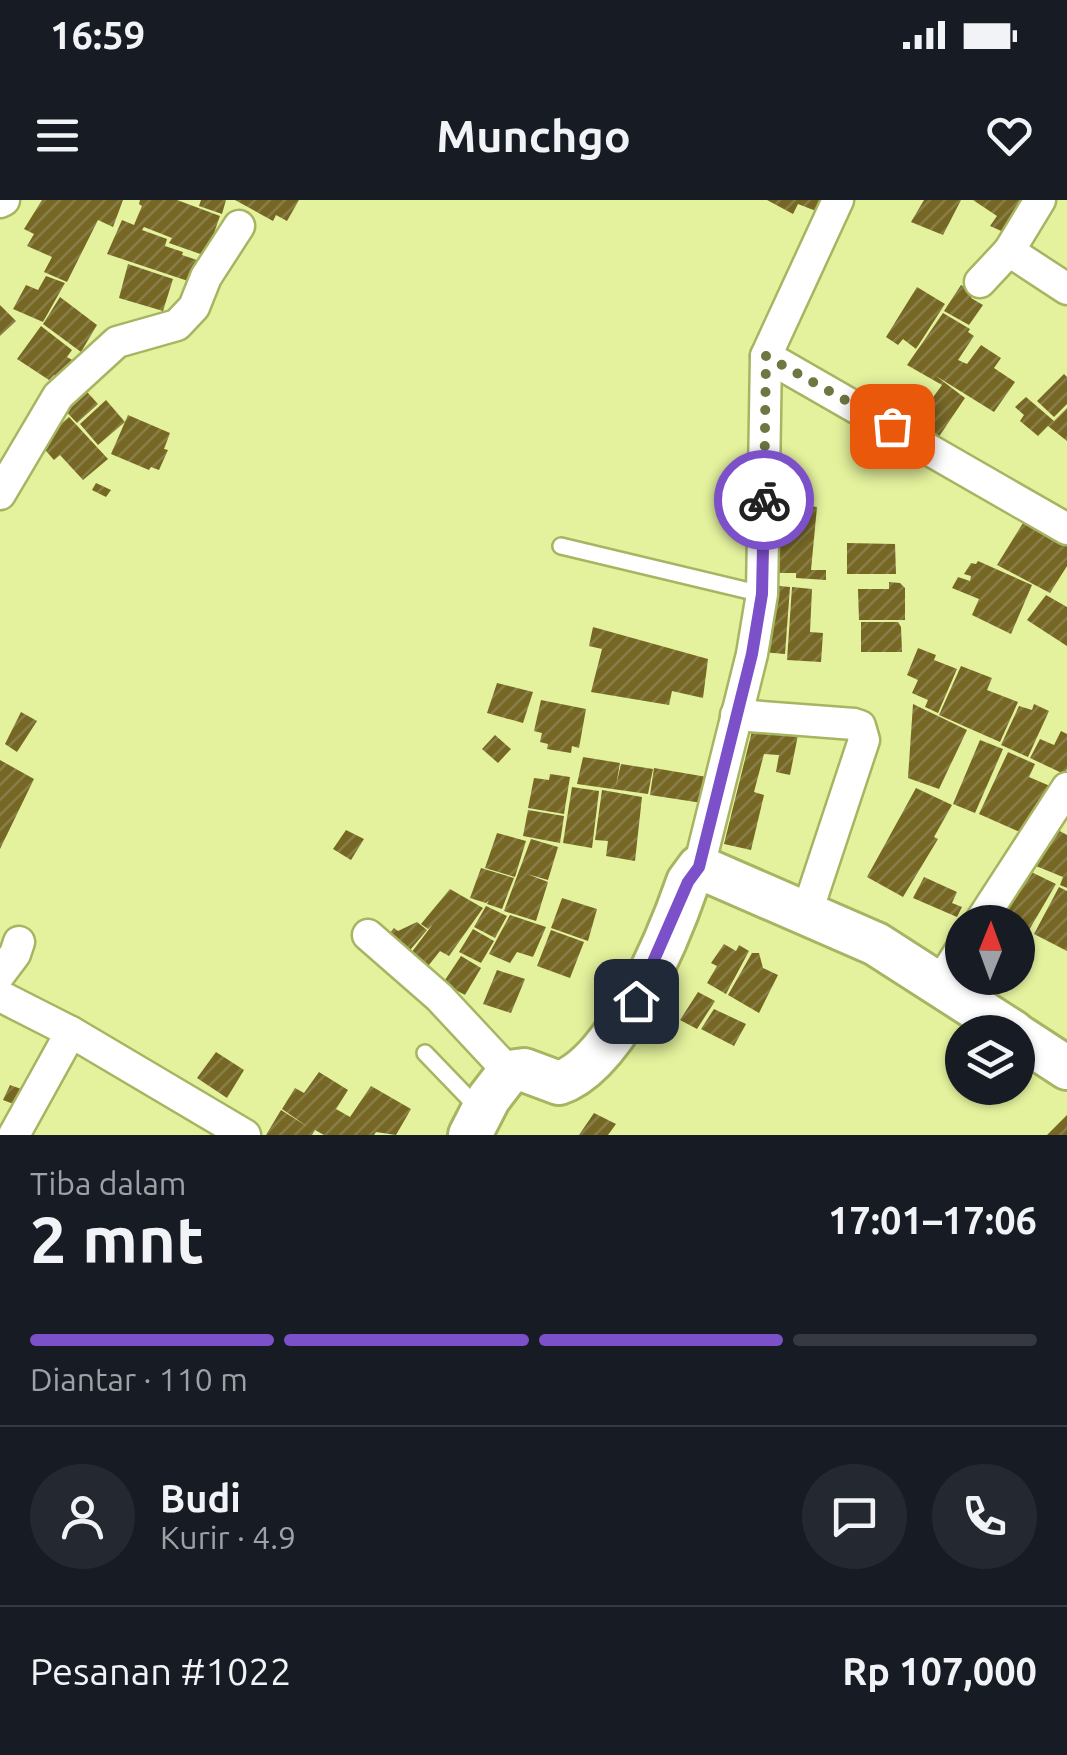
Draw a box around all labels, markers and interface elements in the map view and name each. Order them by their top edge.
text: 16:59 [50,14,145,56]
icon: menu [30,108,85,163]
icon: heart [982,108,1037,163]
text: Munchgo [436,110,631,161]
pin [850,384,935,469]
icon: bag [865,399,920,454]
courier [714,450,814,550]
icon: bike [737,473,792,528]
north arrow [945,905,1035,995]
map controls [945,905,1035,1105]
pin [594,959,679,1044]
icon: home [609,974,664,1029]
button: layers [945,1015,1035,1105]
text: Tiba dalam [30,1165,186,1201]
text: 17:01–17:06 [828,1199,1037,1241]
text: 2 mnt [30,1202,204,1275]
text: Diantar · 110 m [30,1361,248,1397]
button: person [30,1464,135,1569]
button: chat [802,1464,907,1569]
button: phone [932,1464,1037,1569]
text: Budi [160,1477,241,1519]
text: Kurir · 4.9 [160,1519,296,1555]
text: Pesanan #1022 [30,1650,291,1692]
text: Rp 107,000 [842,1650,1037,1692]

